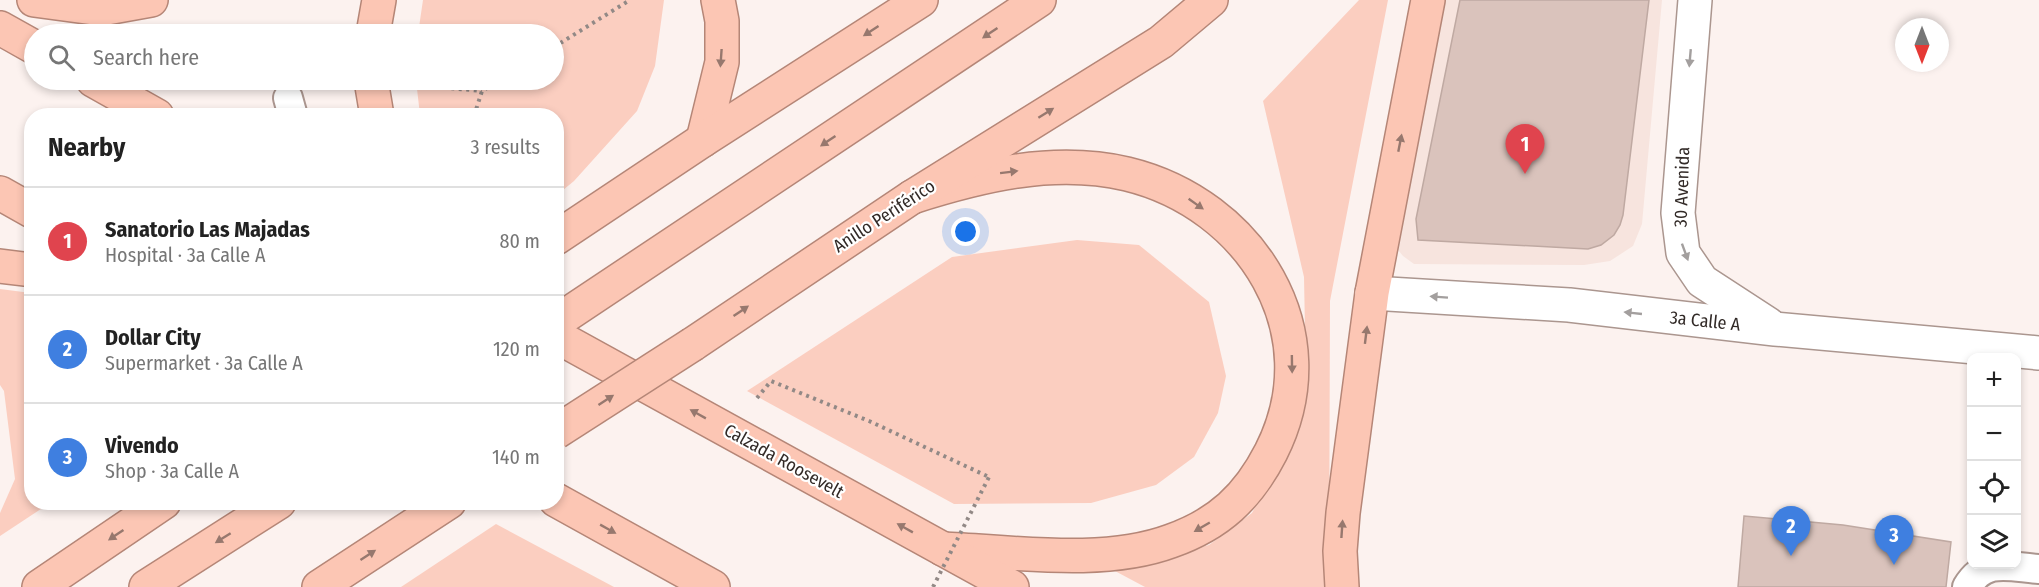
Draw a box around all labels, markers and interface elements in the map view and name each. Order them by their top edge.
north arrow [1895,18,1949,72]
search box [24,24,564,90]
one-way arrow [863,26,879,37]
one-way arrow [982,27,998,38]
icon: search [45,41,78,74]
text: Search here [93,44,199,71]
one-way arrow [716,49,726,68]
one-way arrow [1685,49,1695,68]
one-way arrow [1038,108,1054,119]
pin: 1 [1506,124,1544,174]
text: Nearby [48,132,125,163]
one-way arrow [1396,133,1405,152]
text: 3 results [471,135,540,159]
one-way arrow [820,135,836,146]
street label: 30 Avenida [1670,146,1694,228]
one-way arrow [999,167,1018,177]
street label: Anillo Periférico [829,175,939,257]
one-way arrow [1188,198,1204,210]
text: Sanatorio Las Majadas [105,216,310,243]
your location [951,217,980,246]
text: 1 [63,229,72,253]
text: 80 m [500,229,540,253]
text: Hospital · 3a Calle A [105,243,265,267]
one-way arrow [1680,243,1690,261]
one-way arrow [1429,292,1448,302]
one-way arrow [733,305,749,317]
street label: 3a Calle A [1669,306,1742,336]
one-way arrow [1624,308,1643,317]
text: Dollar City [105,324,201,351]
one-way arrow [1361,326,1371,345]
text: 2 [63,337,72,361]
text: 120 m [493,337,540,361]
text: Supermarket · 3a Calle A [105,351,303,375]
map controls [1967,353,2021,569]
button: + [1967,353,2021,407]
one-way arrow [1287,355,1297,374]
one-way arrow [597,395,614,406]
button: − [1967,407,2021,461]
one-way arrow [689,409,706,419]
street label: Calzada Roosevelt [720,419,848,503]
text: Vivendo [105,432,179,459]
text: 3 [63,445,72,469]
text: 140 m [492,445,540,469]
text: Shop · 3a Calle A [105,459,239,483]
button: locate [1967,461,2021,515]
pin: 2 [1772,506,1810,556]
button: layers [1967,515,2021,569]
pin: 3 [1874,516,1914,565]
one-way arrow [1337,519,1346,538]
one-way arrow [1193,522,1210,532]
one-way arrow [897,523,914,533]
one-way arrow [600,524,617,534]
one-way arrow [108,529,124,541]
one-way arrow [215,533,231,544]
one-way arrow [359,549,375,561]

